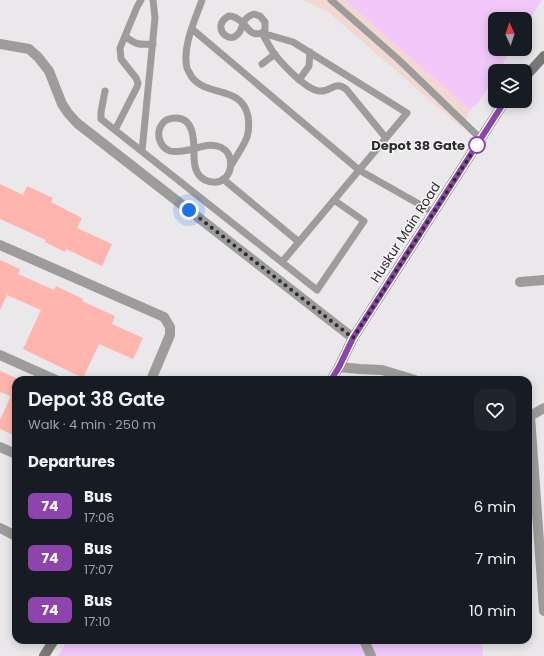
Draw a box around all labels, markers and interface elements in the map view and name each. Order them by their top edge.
north arrow [488,12,532,56]
map controls [488,12,532,108]
button: layers [488,64,532,108]
place label: Depot 38 Gate [371,136,465,155]
marker: Depot 38 Gate [468,136,486,154]
street label: Huskur Main Road [366,178,445,286]
your location [179,200,199,220]
text: Depot 38 Gate [28,386,165,413]
button: heart [474,389,516,431]
text: Walk · 4 min · 250 m [28,415,156,434]
text: Departures [28,451,115,472]
text: Bus [84,486,112,507]
text: 74 [42,496,58,516]
text: 6 min [474,496,516,517]
text: 17:06 [84,508,114,527]
text: Bus [84,538,112,559]
text: 74 [42,548,58,568]
text: 7 min [475,548,516,569]
text: 17:07 [84,560,113,579]
text: Bus [84,590,112,611]
text: 74 [42,600,58,620]
text: 10 min [469,600,516,621]
text: 17:10 [84,612,110,631]

